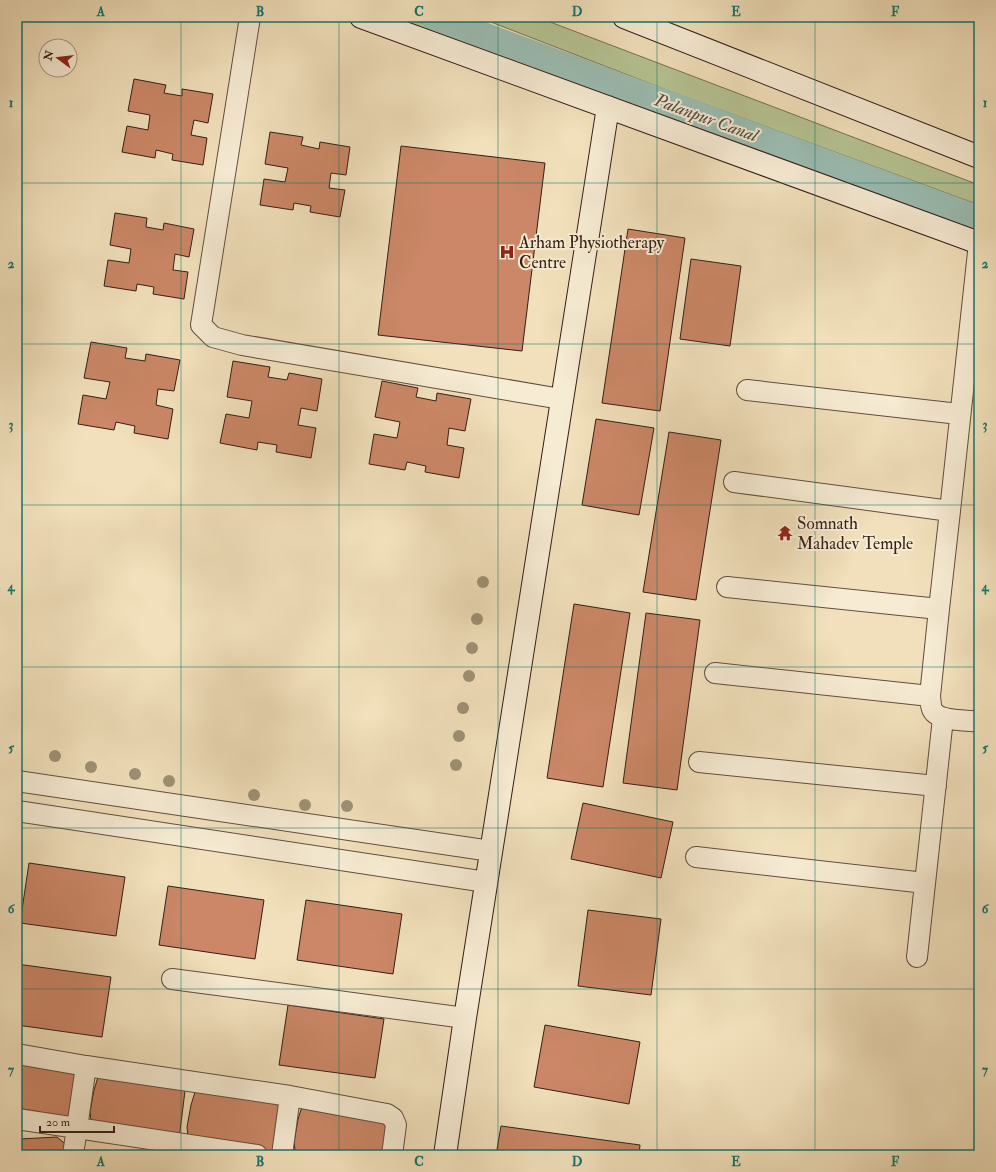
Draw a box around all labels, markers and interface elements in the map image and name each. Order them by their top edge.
text: A [96,4,106,20]
text: B [256,4,264,20]
text: C [414,4,424,20]
text: D [572,4,583,20]
text: E [731,4,741,20]
text: F [891,4,900,20]
north arrow [38,38,78,78]
text: N [41,48,57,63]
water label: Palanpur Canal [650,88,763,148]
text: 1 [9,95,14,111]
text: 1 [983,95,988,111]
place label: Arham Physiotherapy Centre [518,232,665,273]
hospital icon: Arham Physiotherapy Centre [498,243,516,261]
text: 2 [8,256,15,272]
text: 2 [982,256,989,272]
text: 3 [9,417,14,433]
text: 3 [983,417,988,433]
place label: Somnath Mahadev Temple [797,513,913,555]
temple icon: Somnath Mahadev Temple [776,524,794,542]
text: 4 [6,579,15,595]
text: 4 [980,579,989,595]
text: 5 [8,740,14,756]
text: 5 [982,740,988,756]
text: 6 [8,901,16,917]
text: 6 [982,901,990,917]
text: 7 [8,1062,15,1078]
text: 7 [982,1062,989,1078]
scale bar [40,1108,114,1134]
text: 20 m [46,1115,71,1130]
text: A [96,1154,106,1170]
text: B [256,1154,264,1170]
text: C [414,1154,424,1170]
text: D [572,1154,583,1170]
text: E [731,1154,741,1170]
text: F [891,1154,900,1170]

